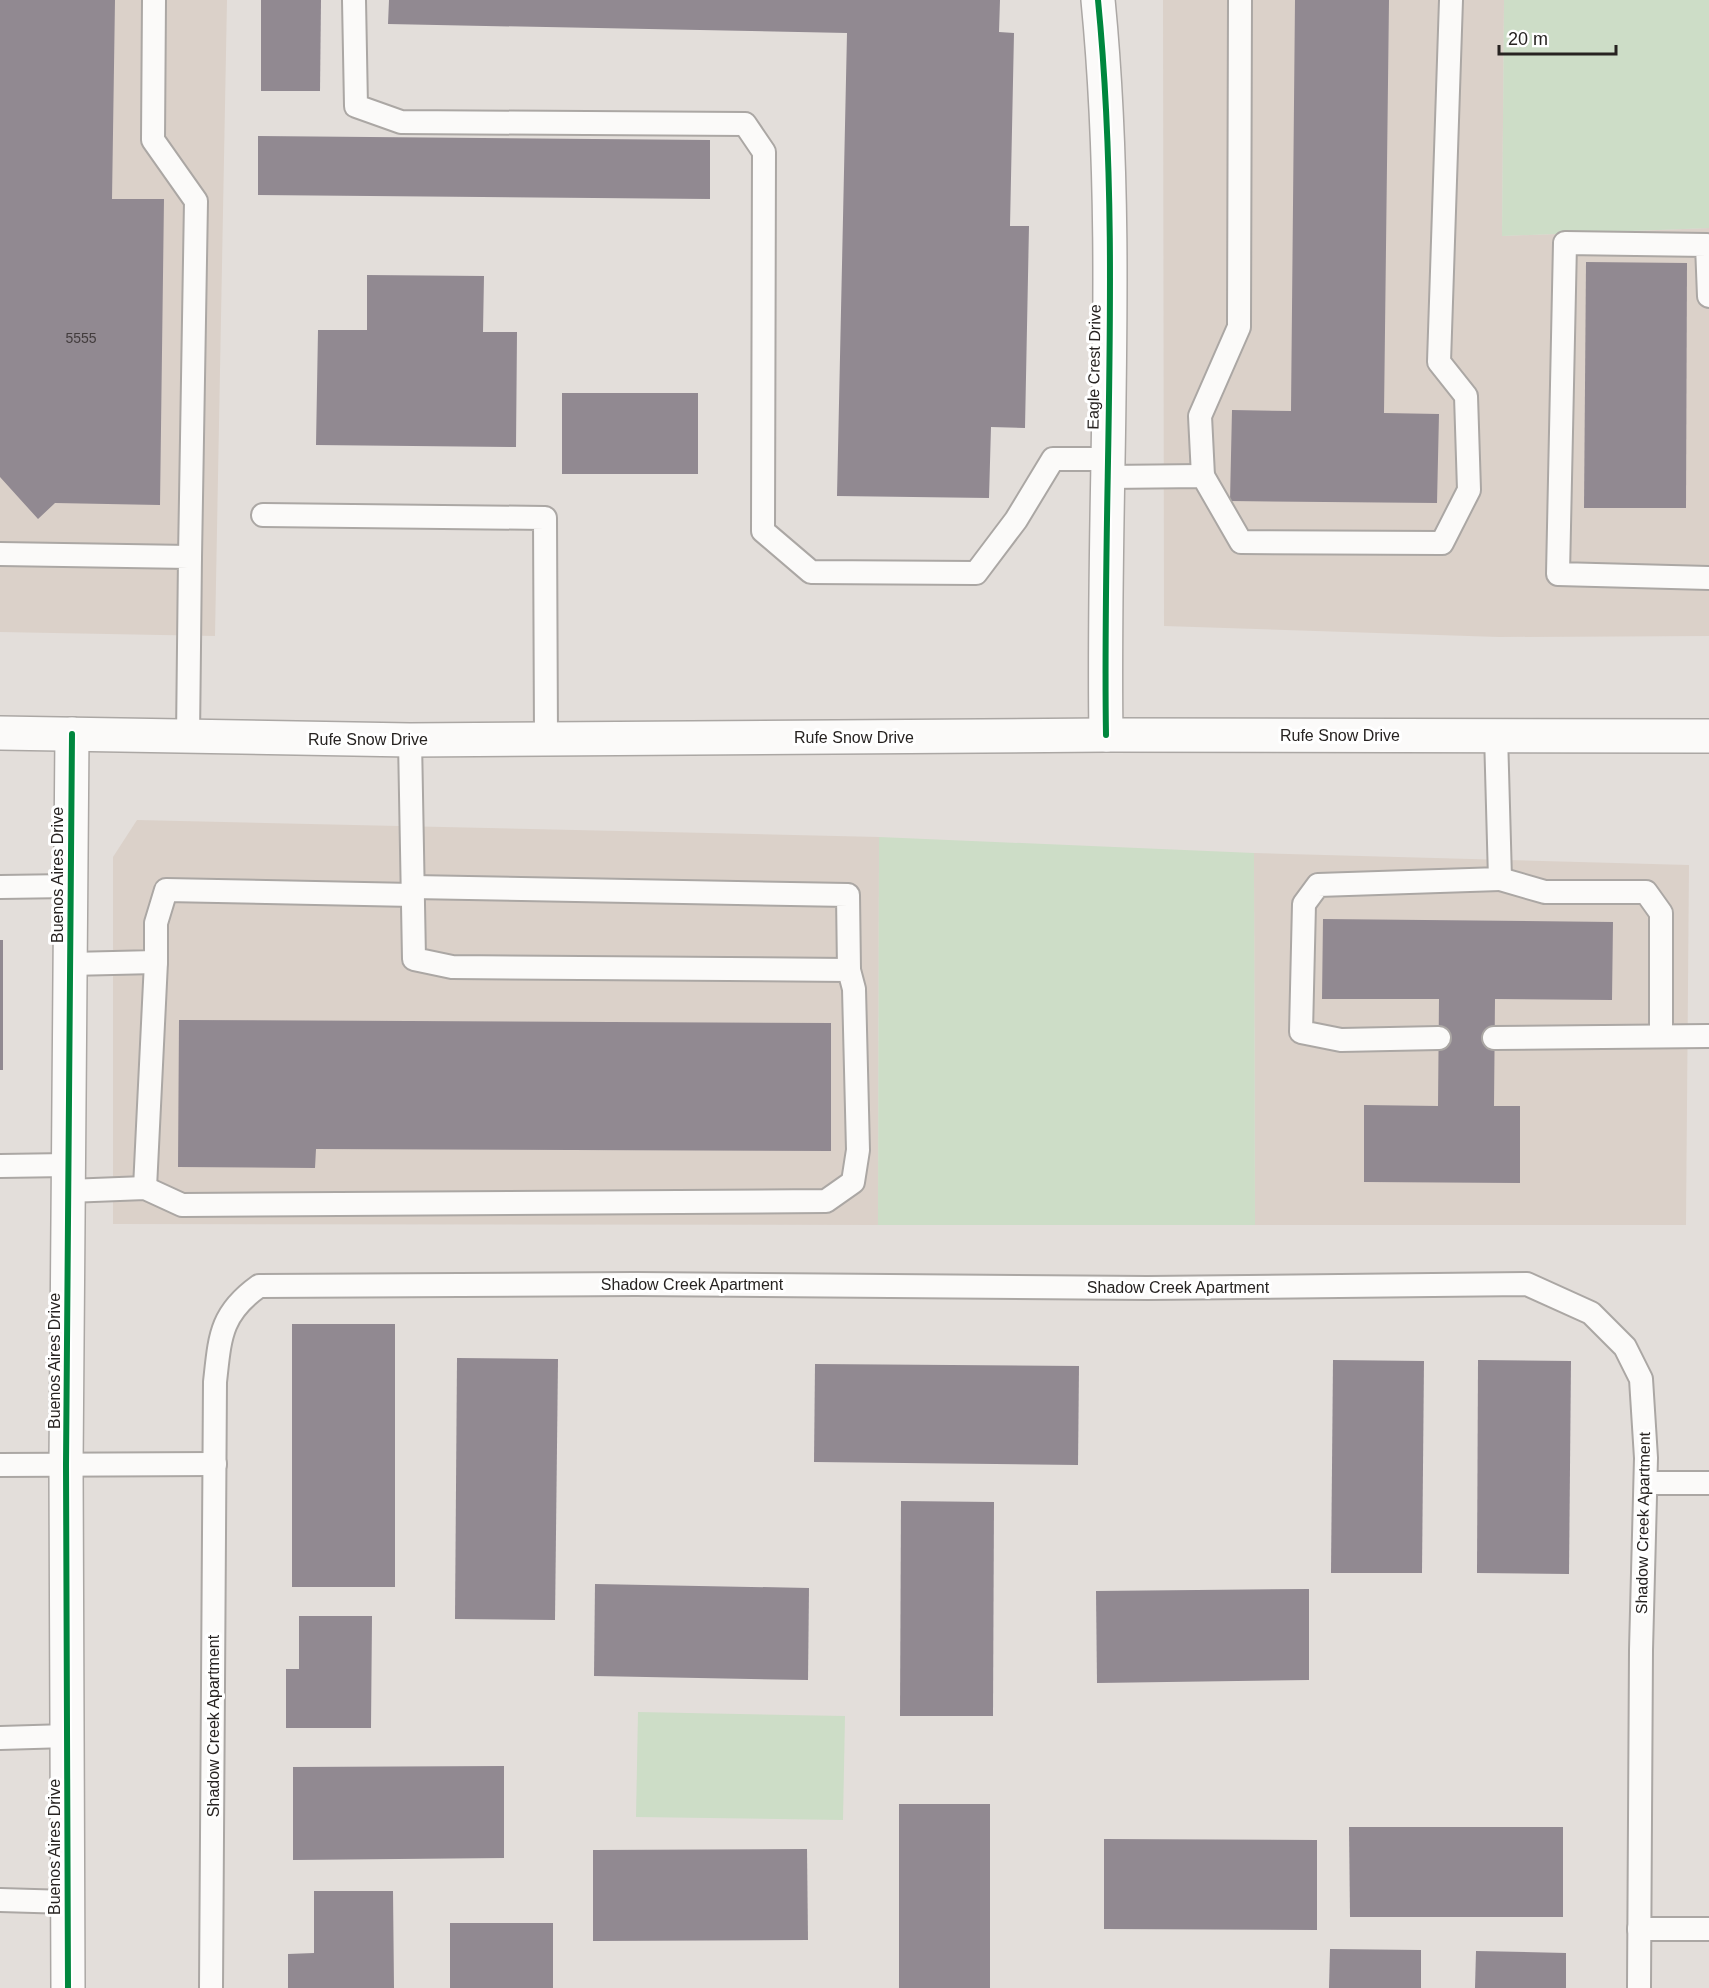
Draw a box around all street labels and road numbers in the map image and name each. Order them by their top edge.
street label: Eagle Crest Drive [1084,304,1104,430]
street label: Rufe Snow Drive [1280,727,1400,744]
street label: Rufe Snow Drive [794,729,914,746]
street label: Rufe Snow Drive [308,731,428,748]
street label: Buenos Aires Drive [49,807,66,943]
street label: Shadow Creek Apartment [601,1276,784,1293]
street label: Shadow Creek Apartment [1087,1279,1270,1296]
street label: Buenos Aires Drive [46,1293,63,1429]
street label: Shadow Creek Apartment [1633,1431,1653,1614]
street label: Shadow Creek Apartment [205,1634,222,1817]
street label: Buenos Aires Drive [46,1779,63,1915]

